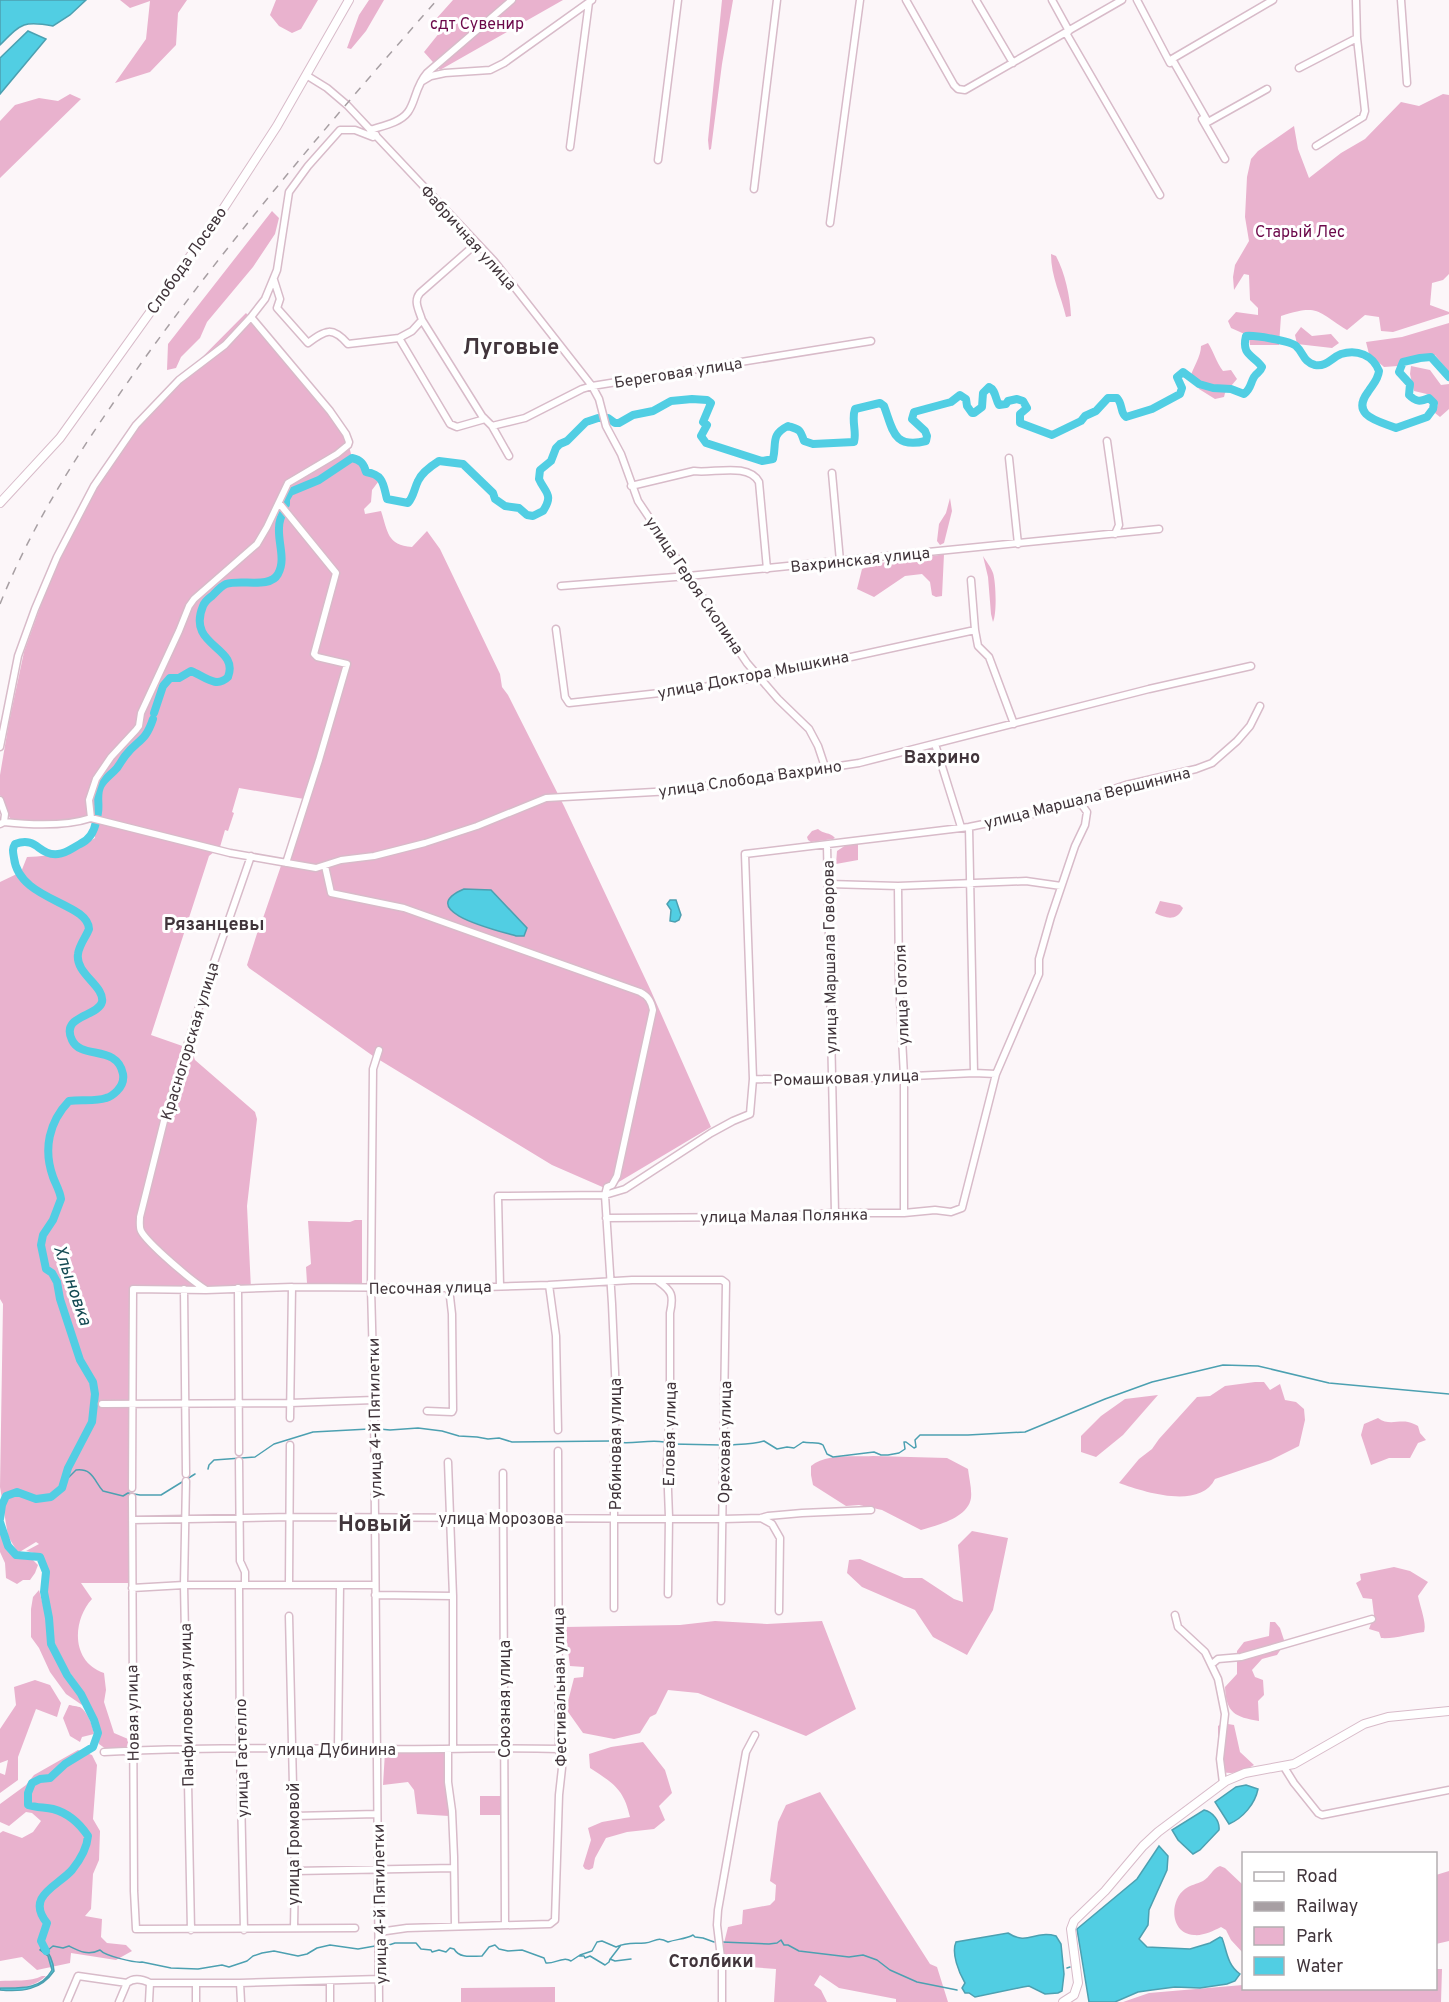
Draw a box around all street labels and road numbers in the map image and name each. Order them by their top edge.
street label: Фабричная улица [415,182,520,295]
street label: Слобода Лосево [143,204,232,319]
street label: Береговая улица [613,354,744,394]
street label: улица Героя Скопина [640,513,747,659]
street label: Вахринская улица [789,544,931,578]
street label: улица Доктора Мышкина [656,648,851,704]
street label: улица Слобода Вахрино [657,757,843,803]
street label: улица Маршала Вершинина [982,764,1193,834]
street label: улица Маршала Говорова [819,860,843,1054]
street label: улица Гоголя [891,944,915,1046]
street label: Красногорская улица [157,960,224,1123]
street label: Ромашковая улица [773,1066,919,1092]
street label: улица Малая Полянка [700,1206,868,1228]
street label: Песочная улица [368,1278,492,1300]
street label: улица 4-й Пятилетки [365,1338,387,1498]
street label: Рябиновая улица [607,1378,627,1510]
street label: Ореховая улица [715,1380,737,1504]
street label: Еловая улица [660,1381,682,1487]
street label: улица Морозова [439,1510,563,1530]
street label: Фестивальная улица [550,1607,572,1767]
street label: Панфиловская улица [177,1623,199,1787]
street label: Союзная улица [496,1640,516,1758]
street label: Новая улица [123,1665,145,1761]
street label: улица Гастелло [232,1698,254,1818]
street label: улица Дубинина [268,1741,396,1761]
street label: улица Громовой [285,1782,305,1906]
street label: улица 4-й Пятилетки [370,1824,392,1984]

